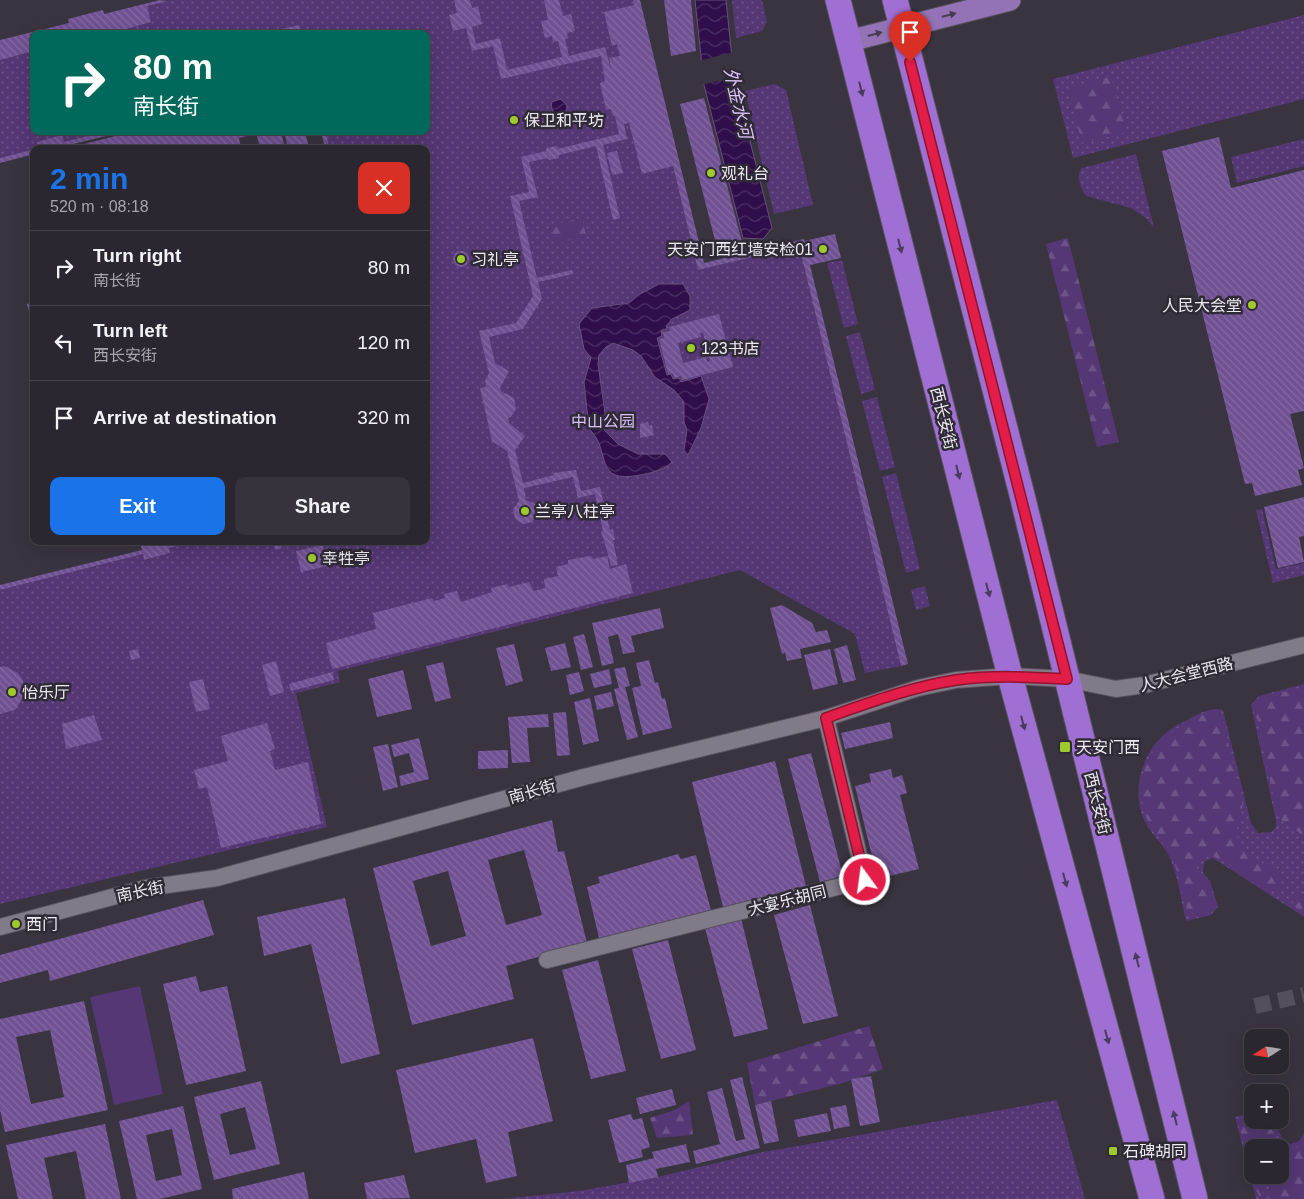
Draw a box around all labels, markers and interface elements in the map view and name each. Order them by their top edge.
pin [889,11,931,62]
one-way arrow [941,11,956,19]
icon: arrive [896,18,924,46]
one-way arrow [868,30,883,38]
text: 80 m [133,47,213,86]
icon: right [50,50,115,115]
water label: 外金水河 [720,66,757,143]
one-way arrow [857,81,865,96]
text: 南长街 [133,94,199,119]
place label: 保卫和平坊 [524,112,604,129]
marker: 保卫和平坊 [508,114,520,126]
text: 2 min [50,162,128,195]
button: close [358,162,410,214]
place label: 观礼台 [721,165,769,182]
marker: 观礼台 [705,167,717,179]
text: 520 m · 08:18 [50,198,149,215]
one-way arrow [897,239,905,254]
place label: 天安门西红墙安检01 [667,241,813,258]
marker: 天安门西红墙安检01 [817,243,829,255]
text: Turn right [93,245,181,266]
place label: 习礼亭 [471,251,519,268]
marker: 习礼亭 [455,253,467,265]
icon: right [50,254,78,282]
text: 80 m [368,257,410,278]
text: 南长街 [93,272,141,289]
place label: 人民大会堂 [1162,297,1242,314]
marker: 人民大会堂 [1246,299,1258,311]
text: Turn left [93,320,168,341]
icon: left [50,329,78,357]
text: 120 m [357,332,410,353]
place label: 123书店 [701,340,760,357]
marker: 123书店 [685,342,697,354]
text: 西长安街 [93,347,157,364]
street label: 西长安街 [928,385,960,451]
icon: arrive [50,404,78,432]
text: Arrive at destination [93,407,277,428]
text: 320 m [357,407,410,428]
park label: 中山公园 [571,413,635,430]
one-way arrow [954,464,962,479]
button: Exit [50,477,225,535]
button: Share [235,477,410,535]
place label: 兰亭八柱亭 [535,503,615,520]
marker: 兰亭八柱亭 [519,505,531,517]
place label: 幸牲亭 [322,550,370,567]
marker: 幸牲亭 [306,552,318,564]
one-way arrow [985,583,993,598]
street label: 人大会堂西路 [1137,655,1235,694]
place label: 怡乐厅 [22,684,70,701]
marker: 怡乐厅 [6,686,18,698]
one-way arrow [1019,715,1027,731]
place label: 天安门西 [1076,739,1140,756]
marker: 天安门西 [1058,740,1072,754]
street label: 西长安街 [1082,770,1114,836]
street label: 南长街 [507,777,558,806]
position arrow [838,853,890,905]
one-way arrow [1062,872,1070,887]
street label: 南长街 [115,878,165,905]
street label: 大宴乐胡同 [746,883,828,918]
place label: 西门 [26,916,58,933]
marker: 西门 [10,918,22,930]
one-way arrow [1133,952,1141,967]
one-way arrow [1104,1029,1112,1044]
north arrow [1244,1029,1289,1074]
map controls [1244,1029,1289,1184]
button: + [1244,1084,1289,1129]
one-way arrow [1171,1110,1179,1125]
button: − [1244,1139,1289,1184]
place label: 石碑胡同 [1123,1143,1187,1160]
marker: 石碑胡同 [1107,1145,1119,1157]

